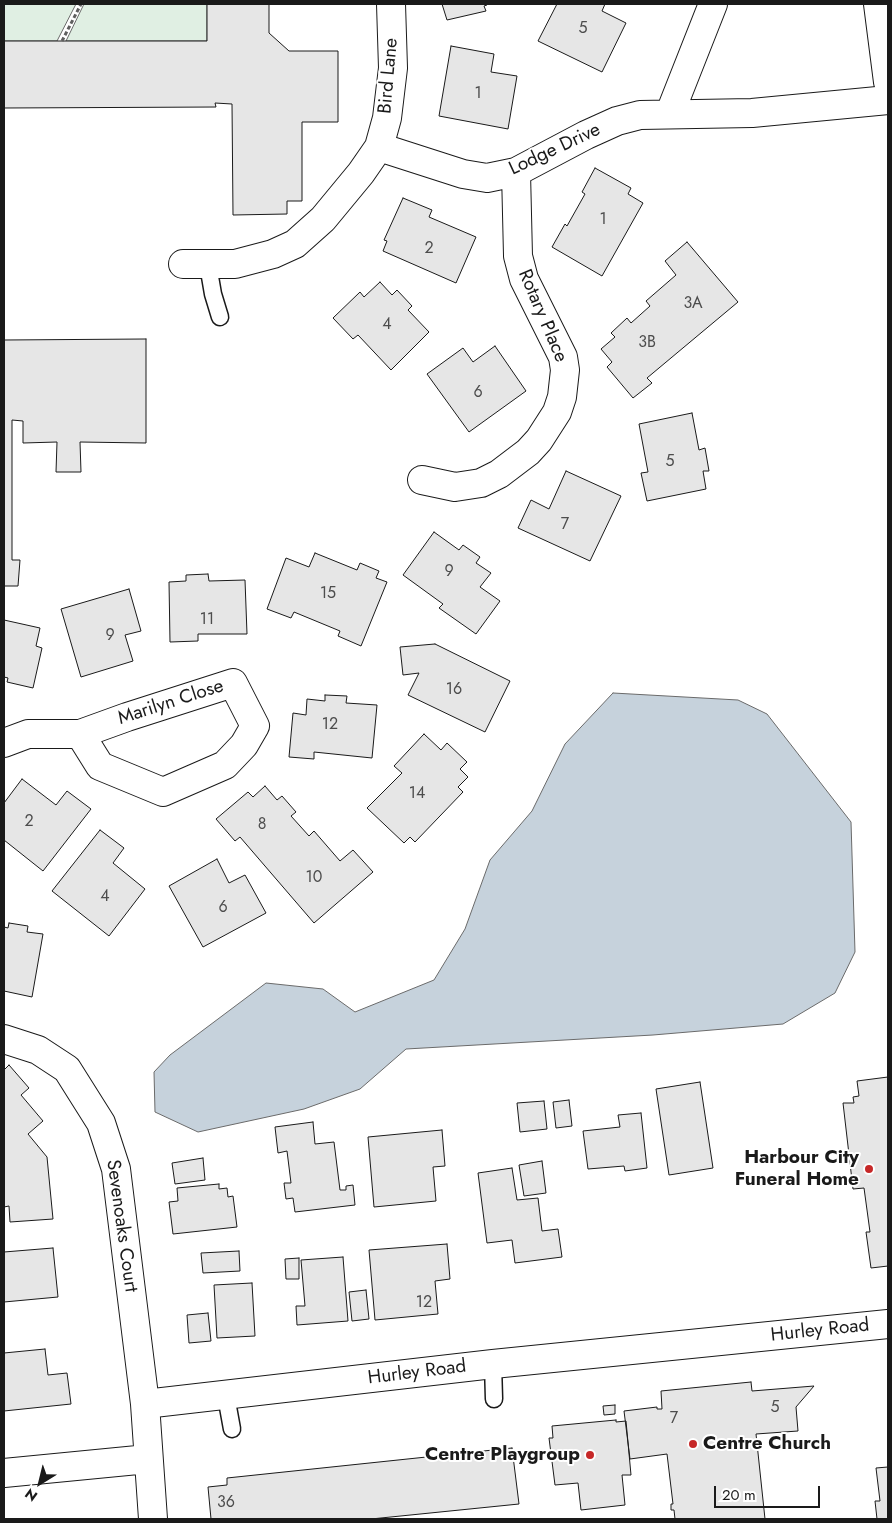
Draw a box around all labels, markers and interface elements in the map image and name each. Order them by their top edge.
house number: 5 [578,19,588,39]
street label: Bird Lane [374,37,404,115]
house number: 1 [474,84,482,104]
street label: Lodge Drive [506,119,604,181]
house number: 1 [599,210,607,230]
house number: 2 [424,239,434,259]
street label: Rotary Place [512,266,572,366]
house number: 3A [683,294,703,314]
house number: 4 [382,315,392,335]
house number: 3B [638,333,656,353]
house number: 6 [473,383,483,403]
house number: 5 [665,452,675,472]
house number: 7 [561,515,569,535]
house number: 9 [444,562,454,582]
house number: 15 [320,584,336,604]
house number: 11 [200,610,214,630]
house number: 9 [105,626,115,646]
street label: Marilyn Close [115,675,227,731]
house number: 16 [446,680,462,700]
house number: 12 [322,715,338,735]
house number: 14 [409,784,425,804]
house number: 2 [24,812,34,832]
house number: 8 [258,815,266,835]
house number: 10 [306,868,322,888]
house number: 4 [100,887,110,907]
house number: 6 [218,898,228,918]
place label: Harbour City Funeral Home [735,1147,859,1191]
street label: Sevenoaks Court [100,1158,142,1294]
marker: Harbour City Funeral Home [863,1163,875,1175]
house number: 12 [416,1293,432,1313]
street label: Hurley Road [770,1314,870,1348]
street label: Hurley Road [366,1356,468,1390]
house number: 5 [770,1398,780,1418]
house number: 7 [670,1409,678,1429]
place label: Centre Church [703,1433,831,1455]
marker: Centre Church [687,1438,699,1450]
place label: Centre Playgroup [425,1444,580,1466]
marker: Centre Playgroup [584,1449,596,1461]
north arrow [15,1458,65,1508]
scale bar [717,1476,823,1508]
text: N [21,1484,42,1506]
text: 20 m [722,1484,756,1506]
house number: 36 [217,1493,235,1513]

